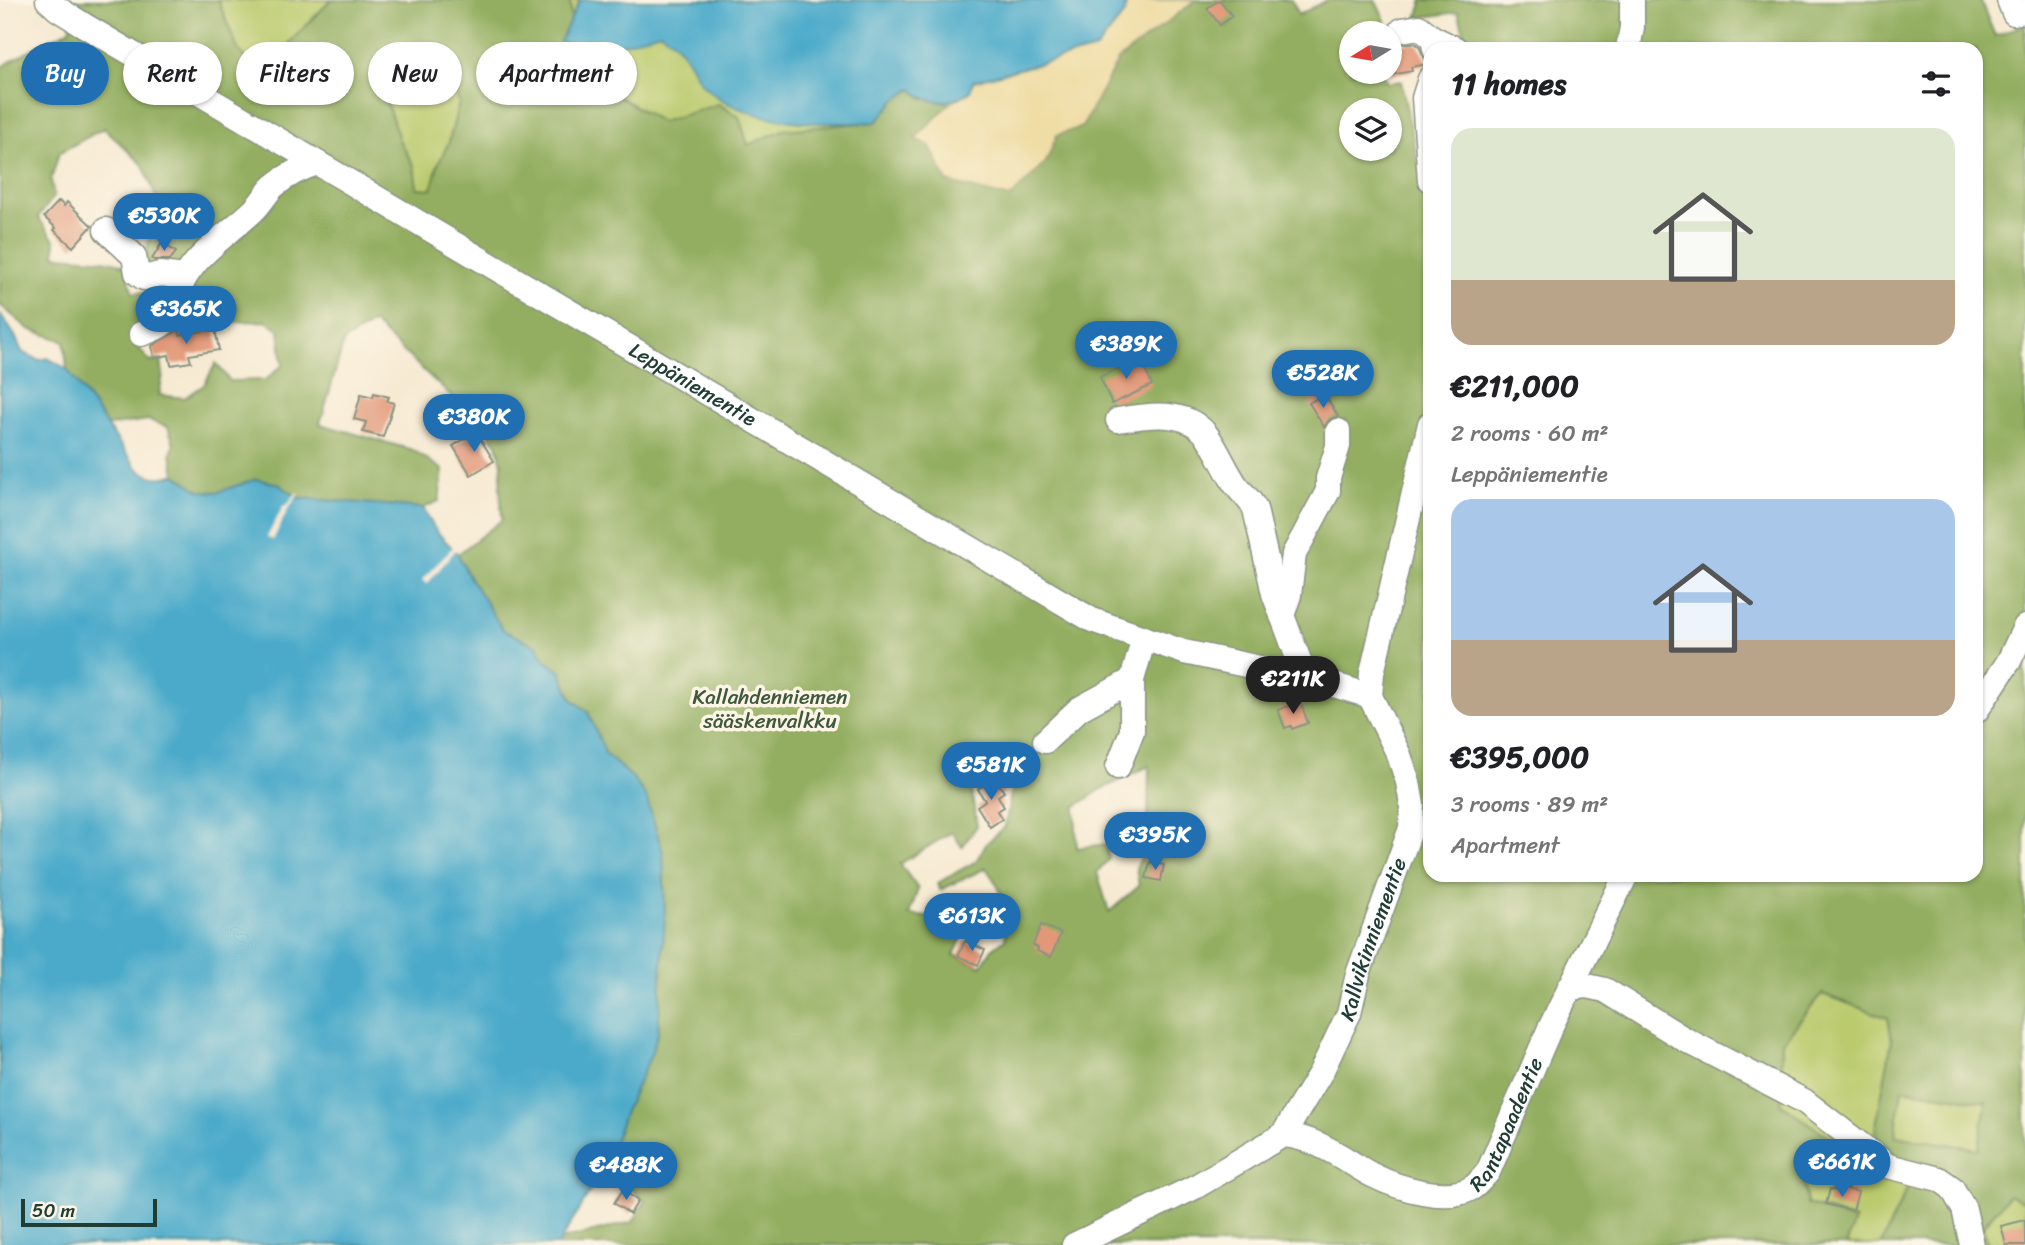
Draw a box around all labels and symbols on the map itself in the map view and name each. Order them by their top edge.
north arrow [1339,21,1402,84]
pin: €530K [115,194,213,253]
pin: €365K [137,286,235,346]
pin: €389K [1077,322,1175,381]
street label: Leppäniementie [621,332,764,437]
pin: €528K [1274,350,1372,410]
pin: €380K [425,394,523,454]
pin: €211K [1244,656,1342,716]
park label: Kallahdenniemen sääskenvalkku [693,678,847,740]
pin: €581K [942,742,1040,802]
pin: €395K [1106,812,1204,872]
street label: Kallvikinniementie [1329,852,1418,1028]
pin: €613K [923,894,1021,953]
street label: Rantapaadentie [1460,1051,1554,1201]
pin: €661K [1793,1140,1891,1199]
pin: €488K [577,1142,675,1202]
scale bar [21,1196,158,1228]

